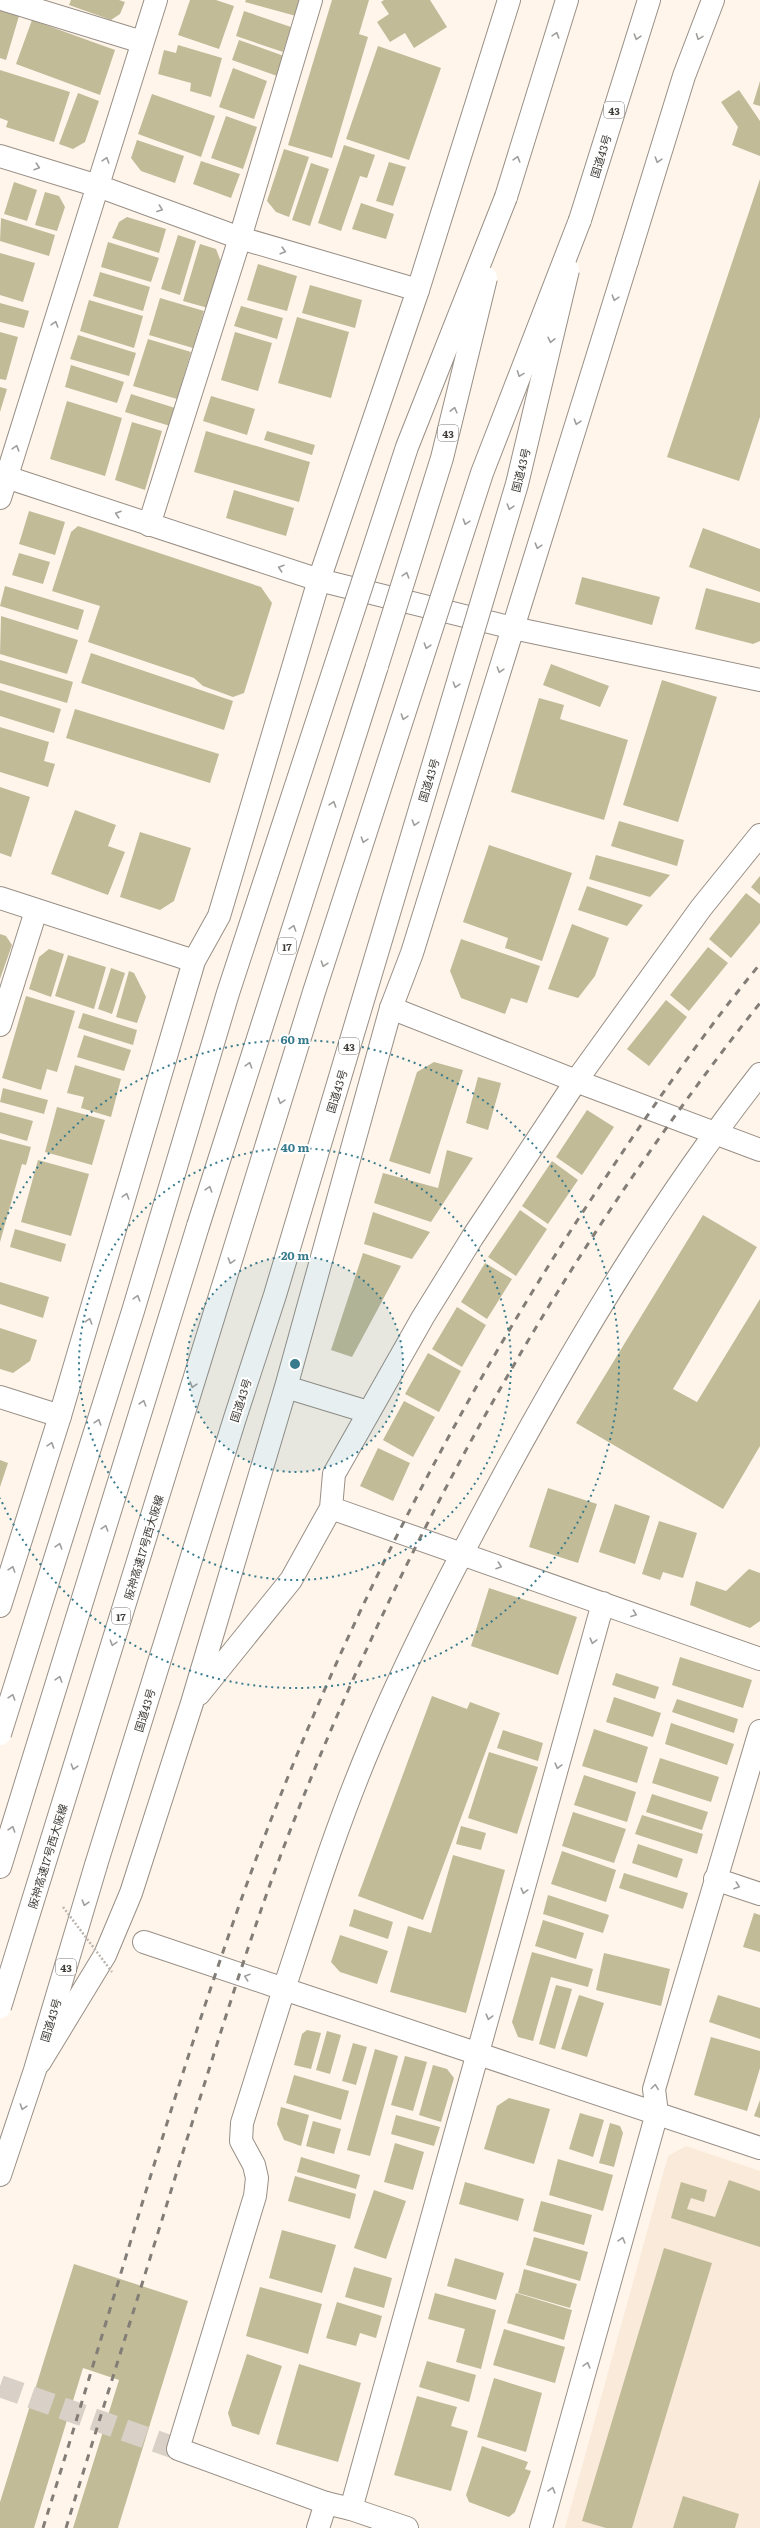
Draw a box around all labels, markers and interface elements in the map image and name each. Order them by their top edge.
one-way arrow [551,32,560,39]
one-way arrow [695,33,704,40]
one-way arrow [633,34,642,41]
road number: 43 [604,102,624,118]
street label: 国道43号 [586,132,614,180]
one-way arrow [101,156,110,163]
one-way arrow [513,156,521,163]
one-way arrow [654,156,663,163]
one-way arrow [34,162,41,171]
one-way arrow [157,204,164,213]
one-way arrow [280,246,287,255]
one-way arrow [612,294,620,301]
one-way arrow [50,320,59,327]
one-way arrow [548,336,556,343]
one-way arrow [517,370,525,377]
one-way arrow [449,407,457,413]
one-way arrow [573,418,582,425]
road number: 43 [438,425,458,441]
one-way arrow [11,444,20,451]
street label: 国道43号 [507,446,533,494]
one-way arrow [506,503,515,510]
one-way arrow [115,510,122,519]
one-way arrow [462,519,471,526]
one-way arrow [534,542,543,549]
one-way arrow [278,564,285,573]
one-way arrow [401,572,409,579]
one-way arrow [423,642,432,649]
one-way arrow [496,667,505,674]
one-way arrow [452,681,461,688]
one-way arrow [400,713,409,720]
street label: 国道43号 [414,756,442,804]
one-way arrow [328,801,337,808]
one-way arrow [411,819,420,826]
one-way arrow [360,837,369,844]
one-way arrow [288,925,297,932]
road number: 17 [278,938,296,954]
one-way arrow [320,960,328,967]
text: 60 m [281,1030,309,1048]
road number: 43 [339,1038,359,1054]
one-way arrow [244,1062,253,1069]
street label: 国道43号 [322,1067,350,1115]
one-way arrow [277,1098,286,1105]
text: 40 m [281,1138,310,1156]
one-way arrow [205,1186,213,1193]
one-way arrow [121,1193,130,1200]
text: 20 m [281,1246,309,1264]
one-way arrow [227,1258,236,1265]
one-way arrow [132,1295,141,1302]
one-way arrow [84,1318,93,1325]
centre of rings [288,1357,302,1371]
street label: 国道43号 [225,1376,255,1424]
one-way arrow [189,1382,198,1389]
one-way arrow [138,1400,147,1407]
one-way arrow [93,1419,102,1426]
one-way arrow [46,1442,55,1449]
street label: 阪神高速17号西大阪線 [119,1493,167,1601]
one-way arrow [100,1524,109,1531]
one-way arrow [54,1543,63,1550]
one-way arrow [495,1562,502,1570]
one-way arrow [7,1566,16,1573]
road number: 17 [112,1608,130,1624]
one-way arrow [631,1610,638,1618]
one-way arrow [589,1638,597,1644]
one-way arrow [109,1640,118,1647]
one-way arrow [54,1675,63,1682]
street label: 国道43号 [130,1686,158,1734]
one-way arrow [7,1694,16,1701]
one-way arrow [554,1762,563,1769]
one-way arrow [70,1764,79,1771]
street label: 阪神高速17号西大阪線 [23,1802,71,1910]
one-way arrow [7,1826,16,1833]
one-way arrow [734,1881,741,1890]
one-way arrow [520,1888,528,1895]
one-way arrow [81,1899,90,1906]
road number: 43 [56,1959,76,1975]
one-way arrow [244,1973,251,1982]
street label: 国道43号 [36,1996,64,2044]
one-way arrow [485,2013,494,2020]
one-way arrow [650,2084,659,2091]
one-way arrow [19,2103,28,2110]
one-way arrow [617,2237,626,2244]
one-way arrow [582,2362,591,2369]
one-way arrow [547,2487,556,2494]

